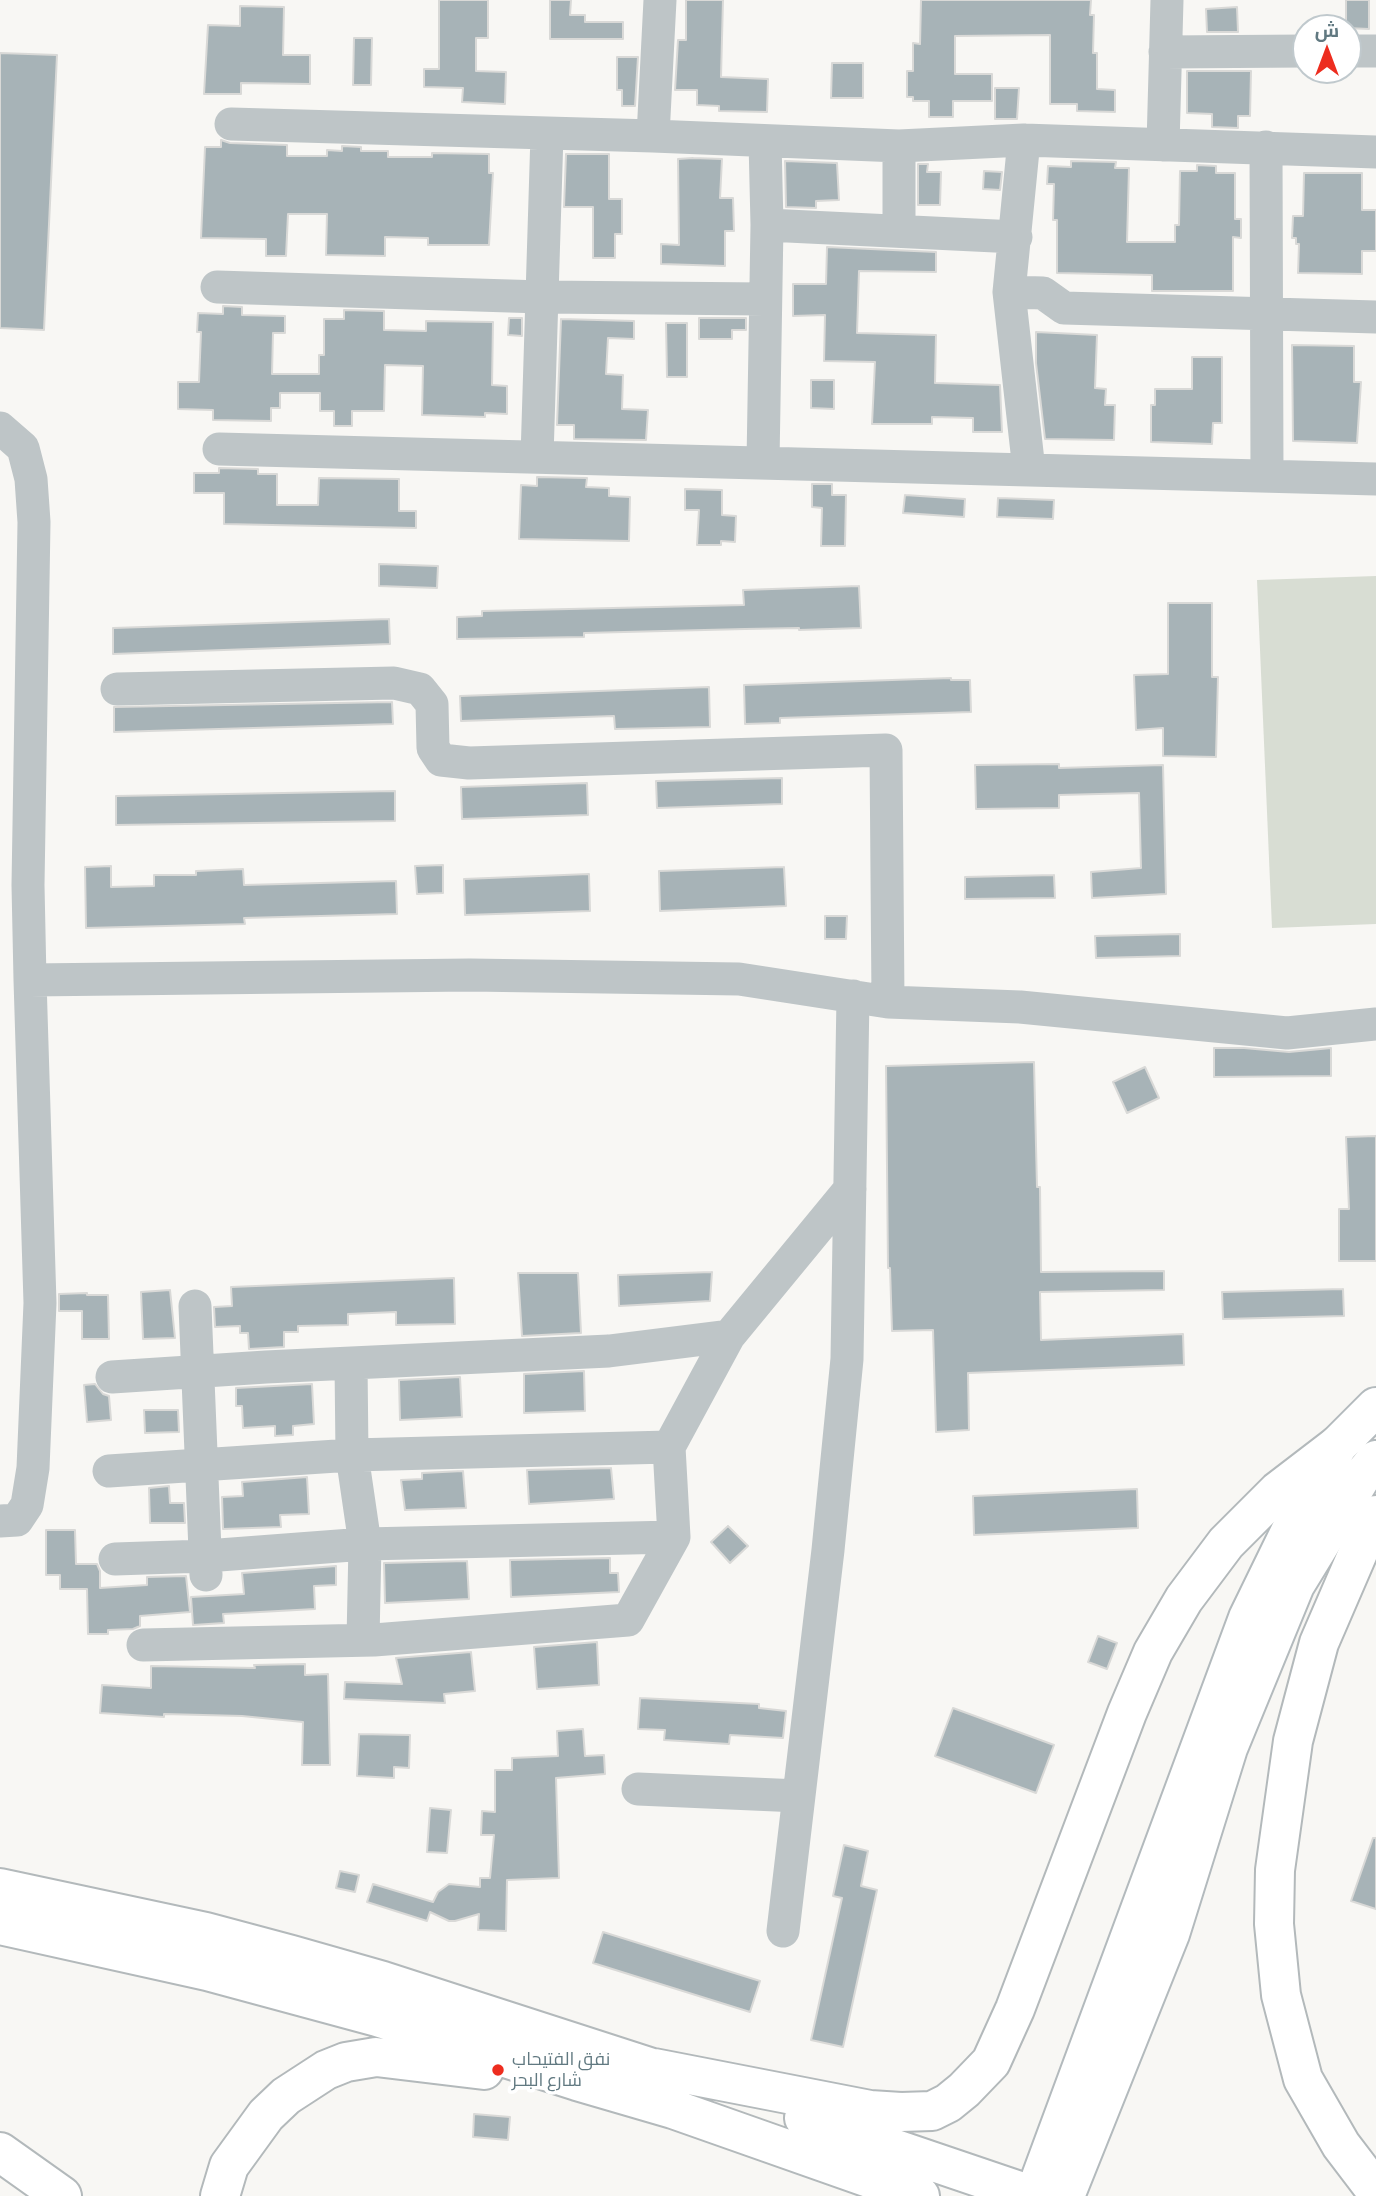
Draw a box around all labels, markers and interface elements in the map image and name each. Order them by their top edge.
north arrow [1292,14,1362,84]
text: ش [1315,17,1339,43]
place label: نفق الفتيحاب شارع البحر [512,2049,610,2092]
marker: نفق الفتيحاب شارع البحر [490,2062,506,2078]

